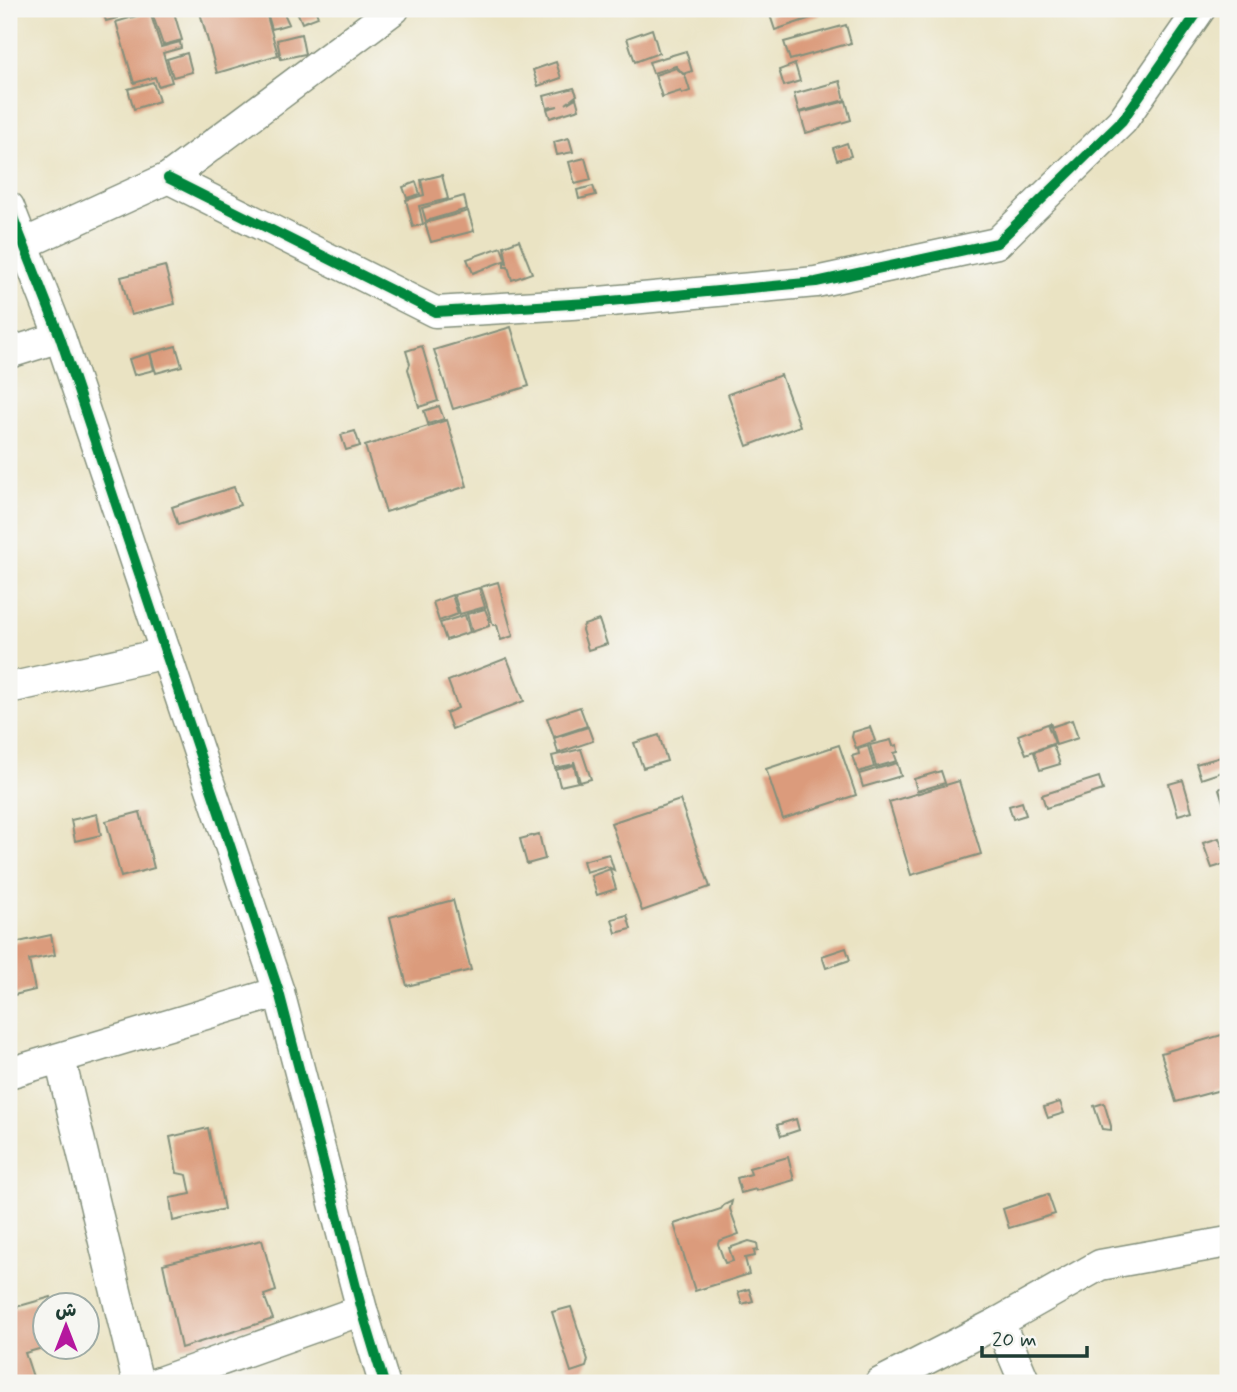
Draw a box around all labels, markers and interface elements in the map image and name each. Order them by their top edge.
north arrow [32,1290,102,1360]
text: ش [56,1298,77,1323]
scale bar [982,1315,1086,1359]
text: 20 m [992,1326,1037,1354]

